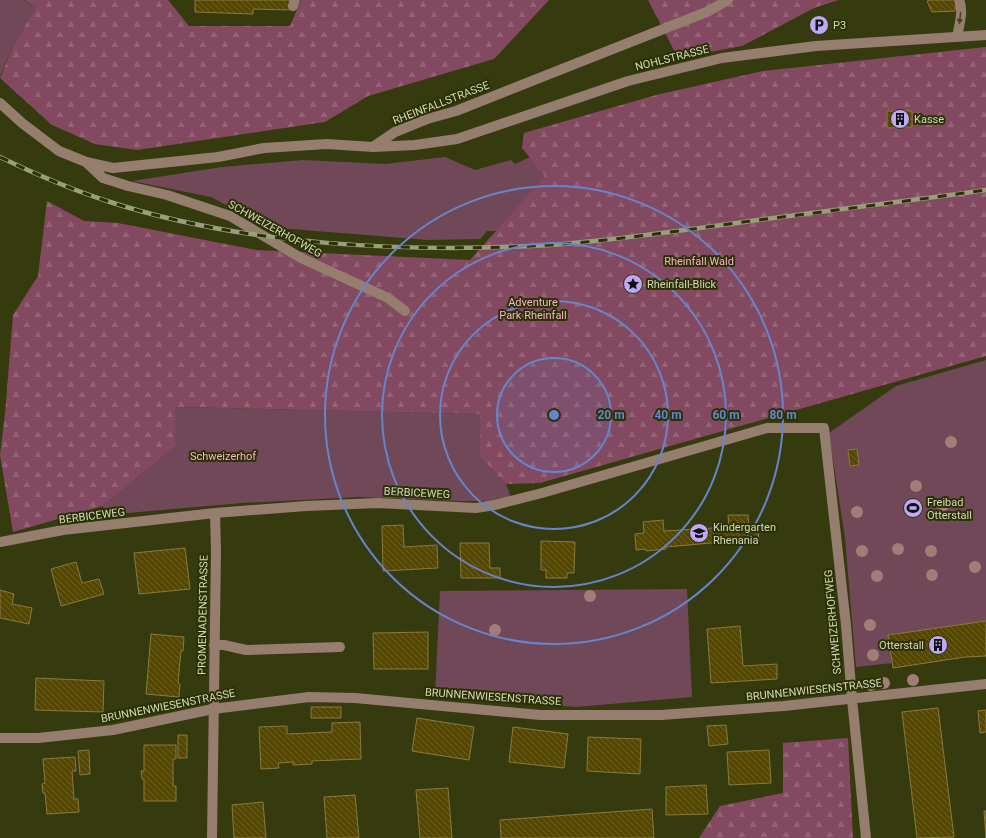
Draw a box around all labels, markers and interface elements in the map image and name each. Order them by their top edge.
one-way arrow [957,12,963,25]
parking icon: P3 [808,14,830,36]
place label: P3 [833,19,846,32]
street label: NOHLSTRASSE [634,43,710,73]
street label: RHEINFALLSTRASSE [391,79,491,127]
building icon: Kasse [889,108,911,130]
place label: Kasse [914,113,944,126]
street label: SCHWEIZERHOFWEG [226,198,324,260]
park label: Rheinfall Wald [664,255,734,268]
place icon: Rheinfall-Blick [622,273,644,295]
place label: Rheinfall-Blick [647,278,717,291]
park label: Adventure Park Rheinfall [499,296,567,322]
centre of rings [547,408,561,422]
text: 20 m [597,408,625,422]
text: 40 m [654,408,682,422]
text: 60 m [712,408,740,422]
text: 80 m [769,408,797,422]
park label: Schweizerhof [190,450,256,463]
street label: BERBICEWEG [383,485,451,501]
place label: Freibad Otterstall [927,496,972,522]
sports icon: Freibad Otterstall [902,497,924,519]
street label: BERBICEWEG [58,505,126,527]
place label: Kindergarten Rhenania [713,521,776,547]
school or university icon: Kindergarten Rhenania [688,522,710,544]
street label: PROMENADENSTRASSE [195,555,211,675]
street label: SCHWEIZERHOFWEG [822,569,844,675]
building icon: Otterstall [927,634,949,656]
place label: Otterstall [879,639,924,652]
street label: BRUNNENWIESENSTRASSE [745,676,883,704]
street label: BRUNNENWIESENSTRASSE [424,686,562,708]
street label: BRUNNENWIESENSTRASSE [100,687,236,725]

